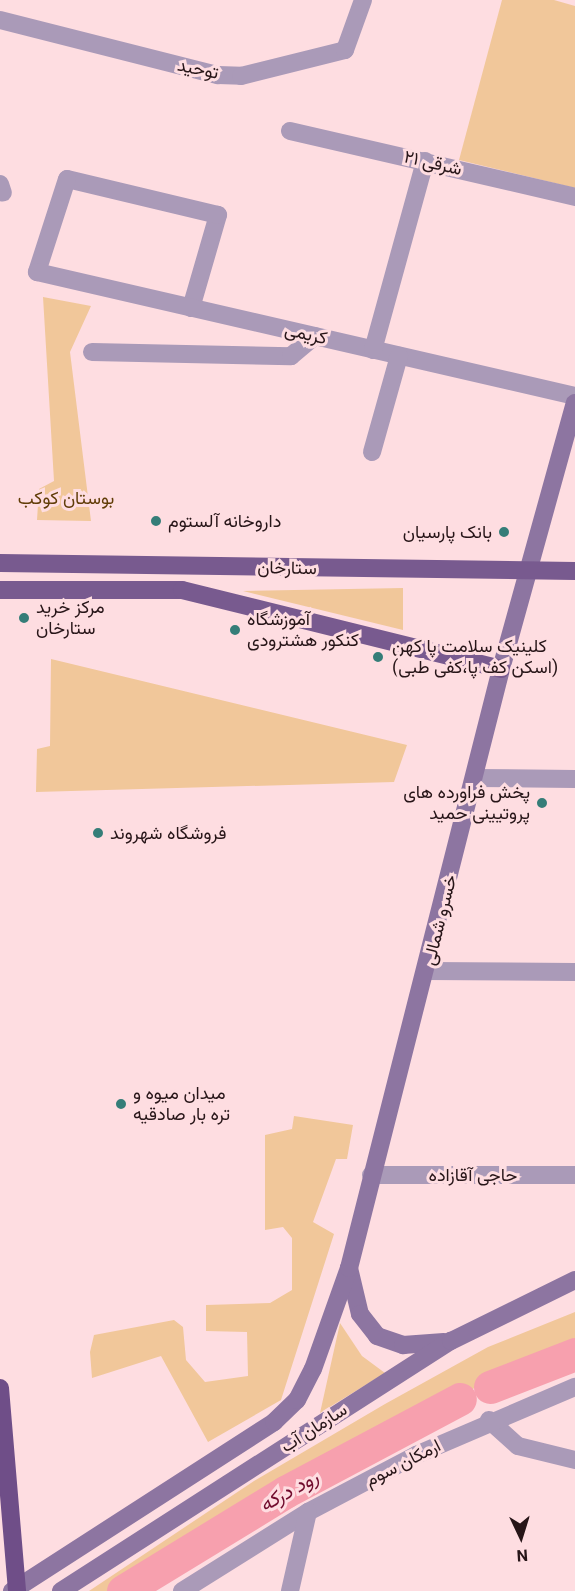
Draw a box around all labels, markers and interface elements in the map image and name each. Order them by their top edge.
street label: توحید [175,54,221,84]
street label: ۲۱ شرقی [402,146,464,180]
street label: کریمی [283,319,329,349]
park label: بوستان کوکب [18,487,114,509]
place label: داروخانه آلستوم [168,510,281,532]
marker: داروخانه آلستوم [149,514,163,528]
place label: بانک پارسیان [403,521,492,543]
marker: بانک پارسیان [497,525,511,539]
street label: ستارخان [257,557,317,579]
place label: مرکز خرید ستارخان [36,597,104,640]
place label: آموزشگاه کنکور هشترودی [247,609,359,652]
marker: مرکز خرید ستارخان [17,611,31,625]
marker: آموزشگاه کنکور هشترودی [228,623,242,637]
place label: کلینیک سلامت پا کهن (اسکن کف پا،کفی طبی) [392,636,558,678]
marker: کلینیک سلامت پا کهن (اسکن کف پا،کفی طبی) [369,648,387,666]
place label: پخش فراورده های پروتیینی حمید [403,782,530,824]
marker: پخش فراورده های پروتیینی حمید [535,796,549,810]
place label: فروشگاه شهروند [110,822,226,844]
marker: فروشگاه شهروند [91,826,105,840]
street label: خسرو شمالی [418,873,462,967]
place label: میدان میوه و تره بار صادقیه [133,1083,230,1126]
marker: میدان میوه و تره بار صادقیه [114,1097,128,1111]
street label: حاجی آقازاده [429,1164,517,1186]
street label: سازمان آب [277,1399,351,1457]
street label: ارمکان سوم [362,1435,444,1491]
water label: رود درکه [255,1465,323,1517]
north arrow [491,1507,551,1567]
text: N [516,1546,529,1565]

